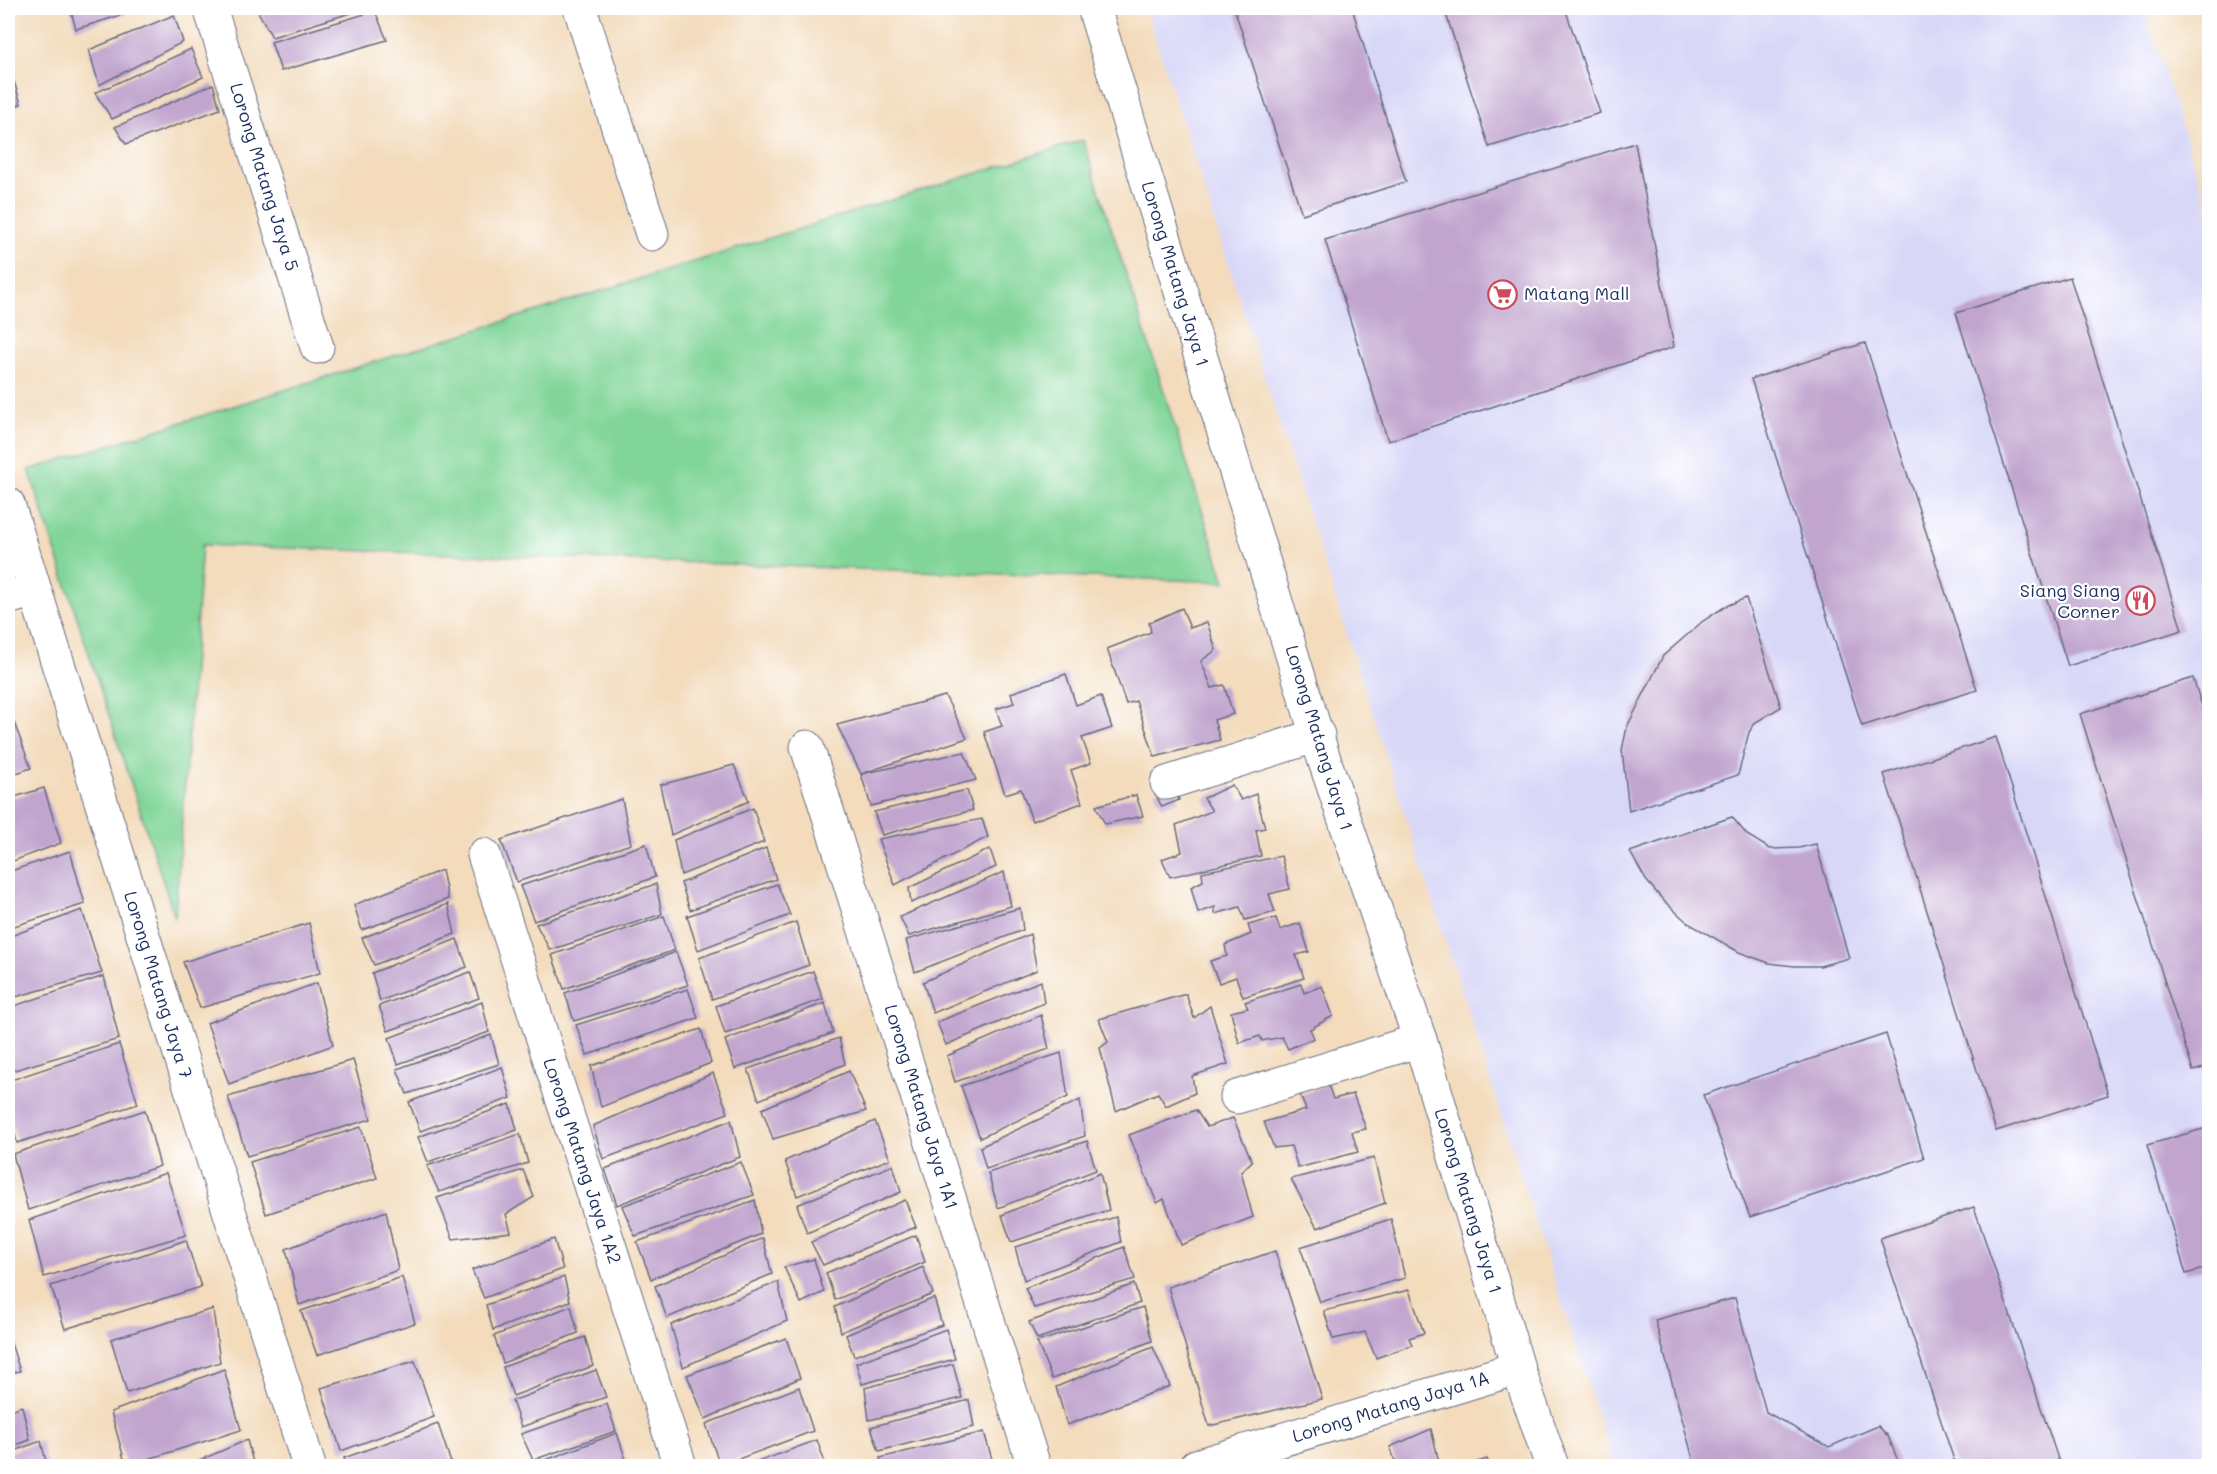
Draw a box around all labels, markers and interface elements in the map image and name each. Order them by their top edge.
street label: Lorong Matang Jaya 5 [225,80,305,273]
street label: Lorong Matang Jaya 1 [1136,178,1216,369]
supermarket icon: Matang Mall [1487,278,1519,310]
place label: Matang Mall [1524,281,1629,305]
place label: Siang Siang Corner [2020,578,2120,623]
restaurant icon: Siang Siang Corner [2125,585,2157,617]
street label: Lorong Matang Jaya 1 [1280,642,1360,833]
street label: Lorong Matang Jaya 7 [119,888,199,1081]
street label: Lorong Matang Jaya 1A1 [879,1001,965,1212]
street label: Lorong Matang Jaya 1A2 [538,1055,628,1267]
street label: Lorong Matang Jaya 1 [1429,1105,1509,1296]
street label: Lorong Matang Jaya 1A [1289,1365,1492,1447]

